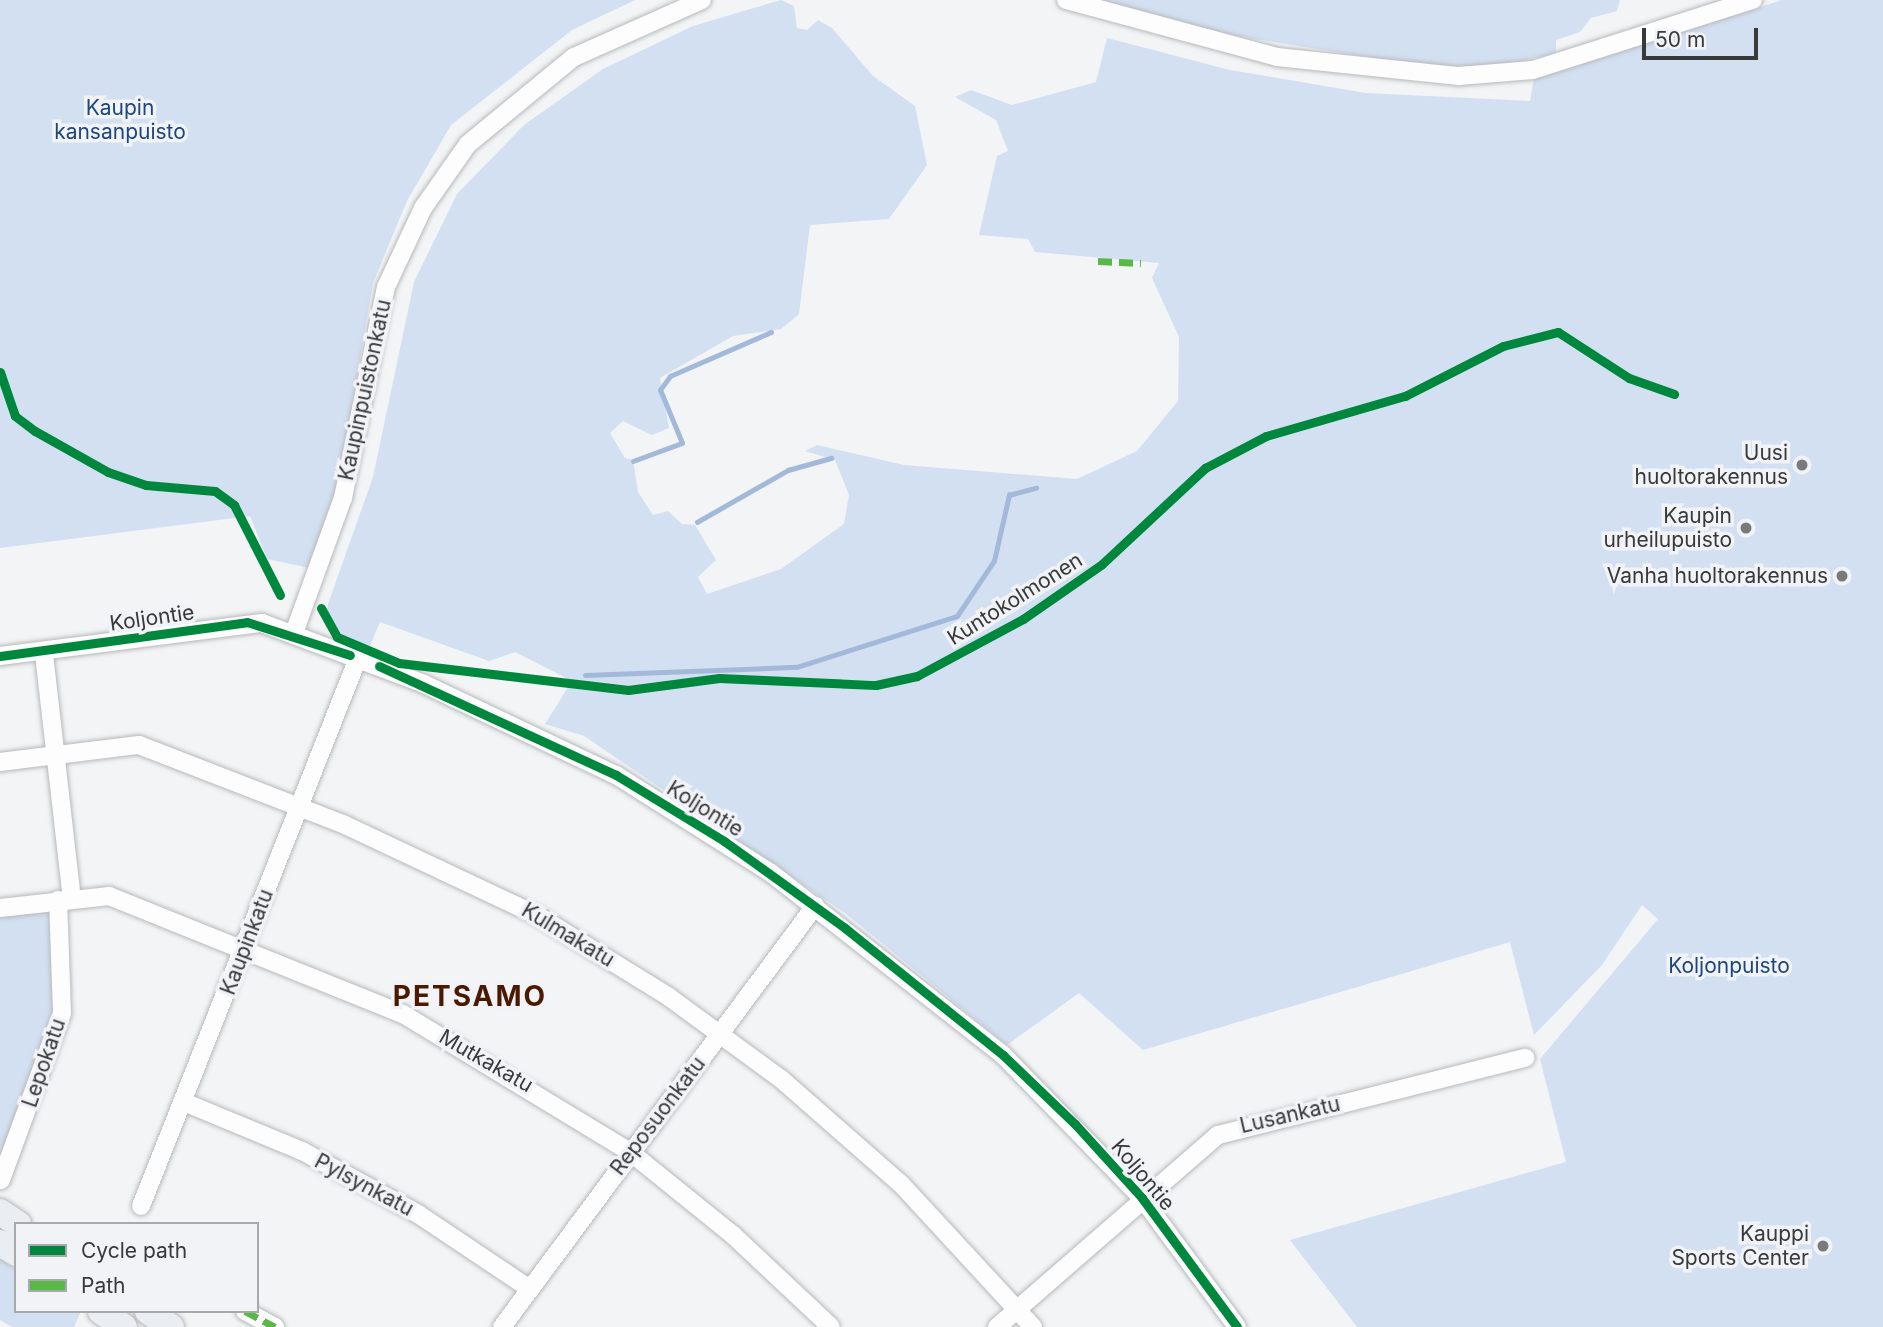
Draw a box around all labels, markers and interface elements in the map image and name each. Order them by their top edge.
scale bar [1645,14,1760,58]
text: 50 m [1655,27,1705,52]
park label: Kaupin kansanpuisto [54,95,186,145]
street label: Kaupinpuistonkatu [334,297,396,483]
place label: Uusi huoltorakennus [1635,440,1788,490]
marker: Uusi huoltorakennus [1794,457,1810,473]
place label: Kaupin urheilupuisto [1603,503,1732,553]
marker: Kaupin urheilupuisto [1738,520,1754,536]
street label: Kuntokolmonen [943,547,1087,651]
place label: Vanha huoltorakennus [1607,563,1828,589]
marker: Vanha huoltorakennus [1834,568,1850,584]
street label: Koljontie [108,600,196,636]
street label: Koljontie [662,776,748,842]
street label: Kaupinkatu [215,886,279,998]
street label: Kulmakatu [517,897,619,973]
park label: Koljonpuisto [1668,953,1790,979]
district label: PETSAMO [394,979,546,1013]
street label: Lepokatu [17,1015,71,1111]
street label: Mutkakatu [435,1024,537,1098]
street label: Reposuonkatu [605,1052,711,1180]
street label: Lusankatu [1237,1091,1343,1139]
street label: Koljontie [1106,1134,1180,1216]
street label: Pylsynkatu [310,1148,418,1222]
place label: Kauppi Sports Center [1671,1221,1809,1271]
legend [14,1222,259,1313]
text: Cycle path [81,1238,187,1263]
marker: Kauppi Sports Center [1815,1238,1831,1254]
text: Path [81,1273,126,1298]

